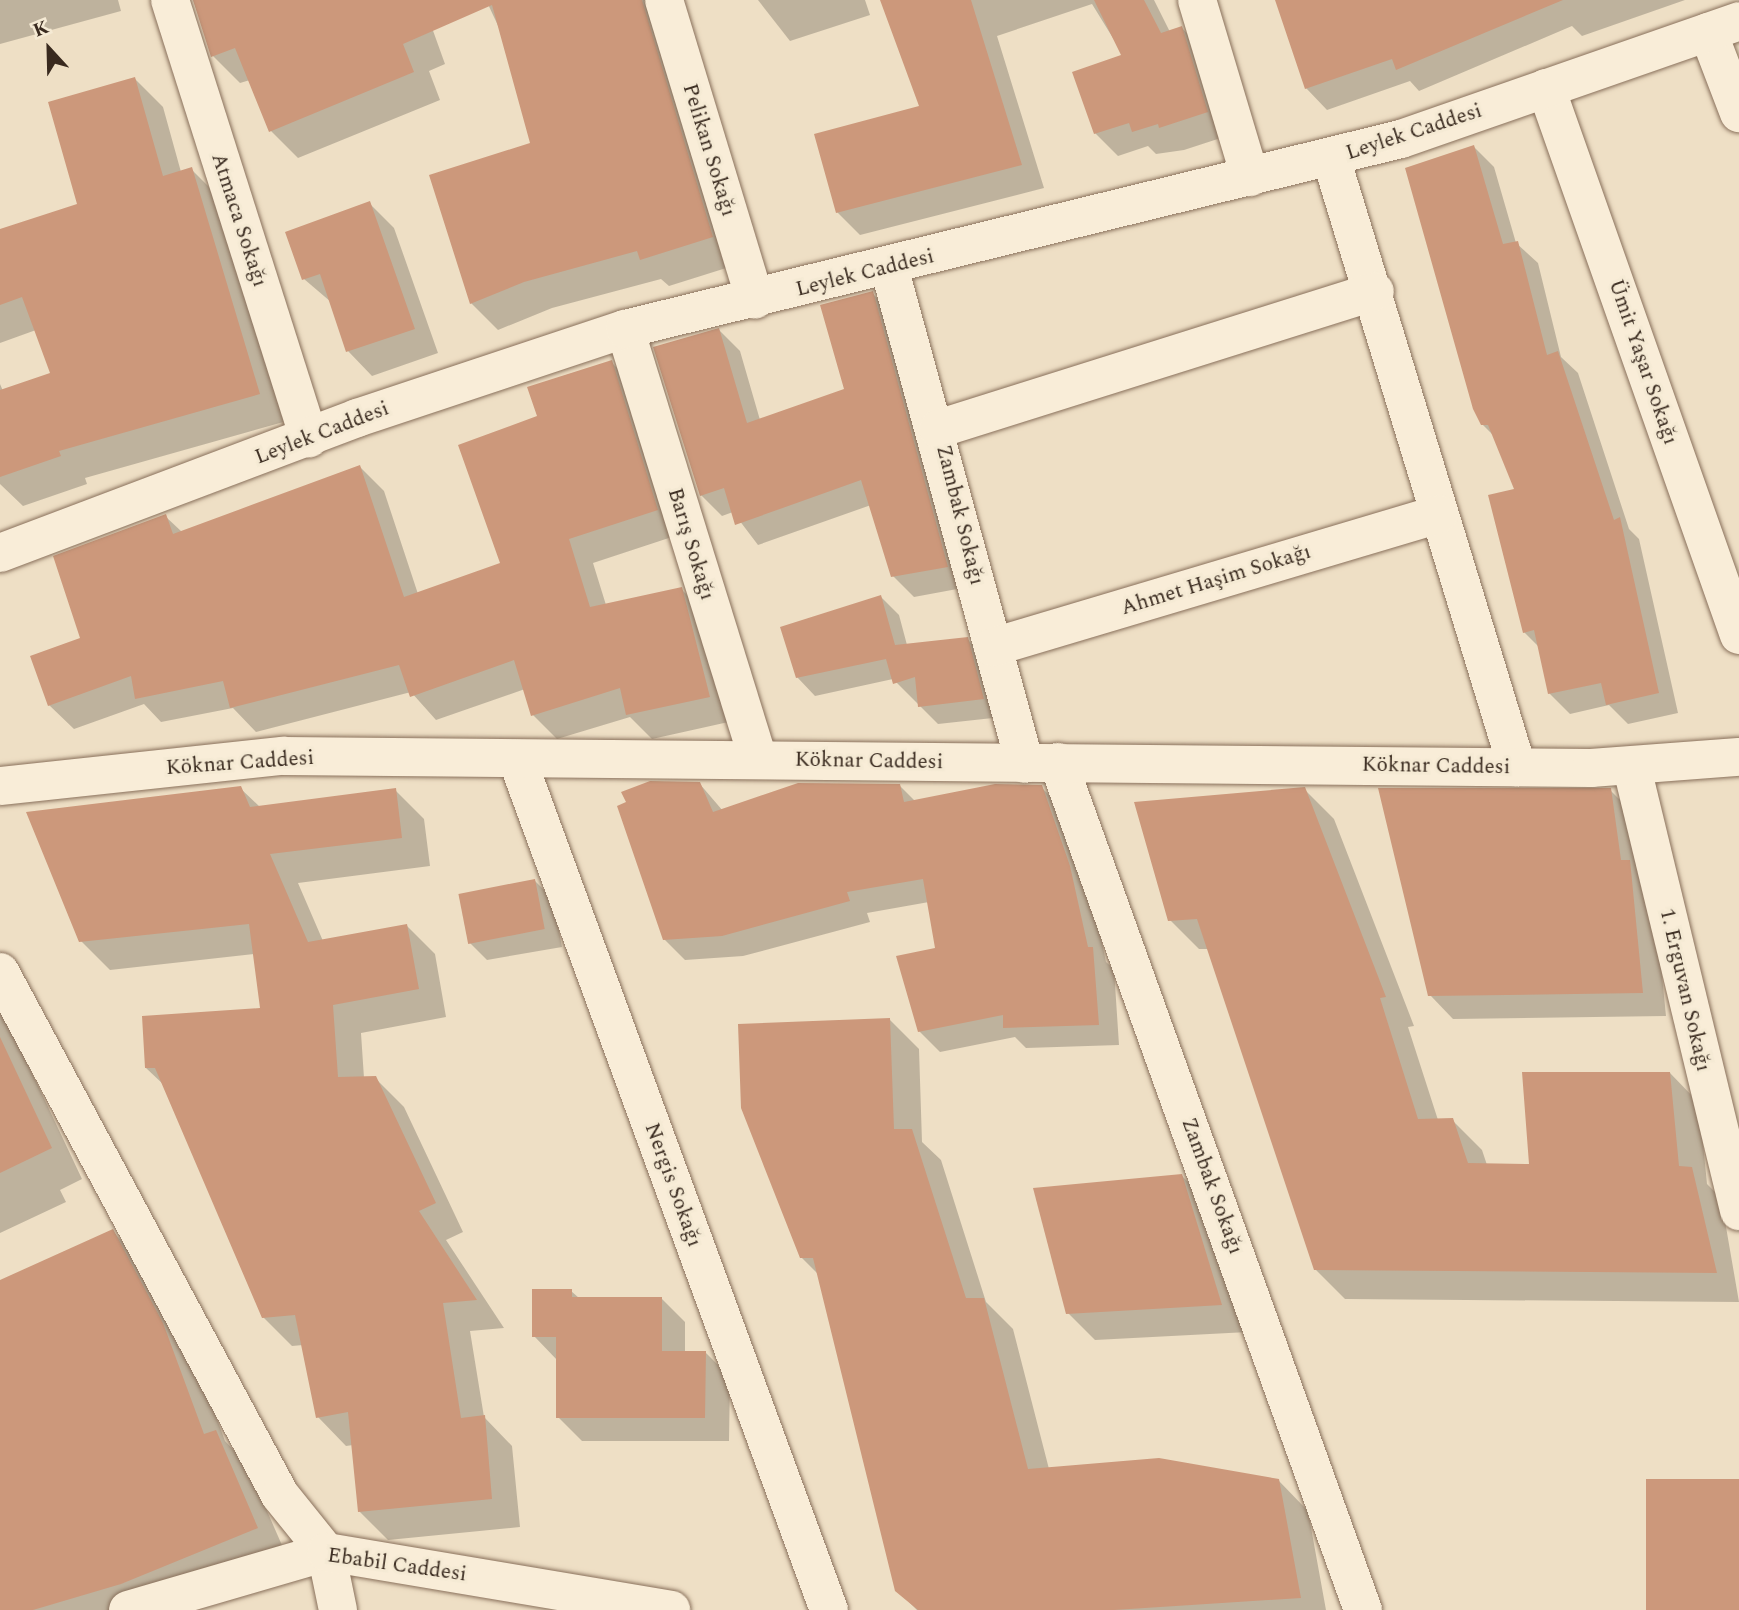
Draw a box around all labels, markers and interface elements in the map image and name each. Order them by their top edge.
text: K [29,13,53,45]
north arrow [14,14,84,84]
street label: Pelikan Sokağı [677,81,741,219]
street label: Leylek Caddesi [1343,98,1485,166]
street label: Atmaca Sokağı [206,150,272,290]
street label: Leylek Caddesi [793,244,937,302]
street label: Ümit Yaşar Sokağı [1603,276,1683,448]
street label: Leylek Caddesi [251,396,393,470]
street label: Zambak Sokağı [930,442,990,588]
street label: Barış Sokağı [662,485,720,603]
street label: Ahmet Haşim Sokağı [1118,539,1314,621]
street label: Köknar Caddesi [165,745,315,781]
street label: Köknar Caddesi [795,747,943,775]
street label: Köknar Caddesi [1362,752,1510,780]
street label: 1. Erguvan Sokağı [1654,906,1716,1074]
street label: Zambak Sokağı [1176,1114,1248,1258]
street label: Nergis Sokağı [639,1120,707,1250]
street label: Ebabil Caddesi [326,1543,468,1587]

